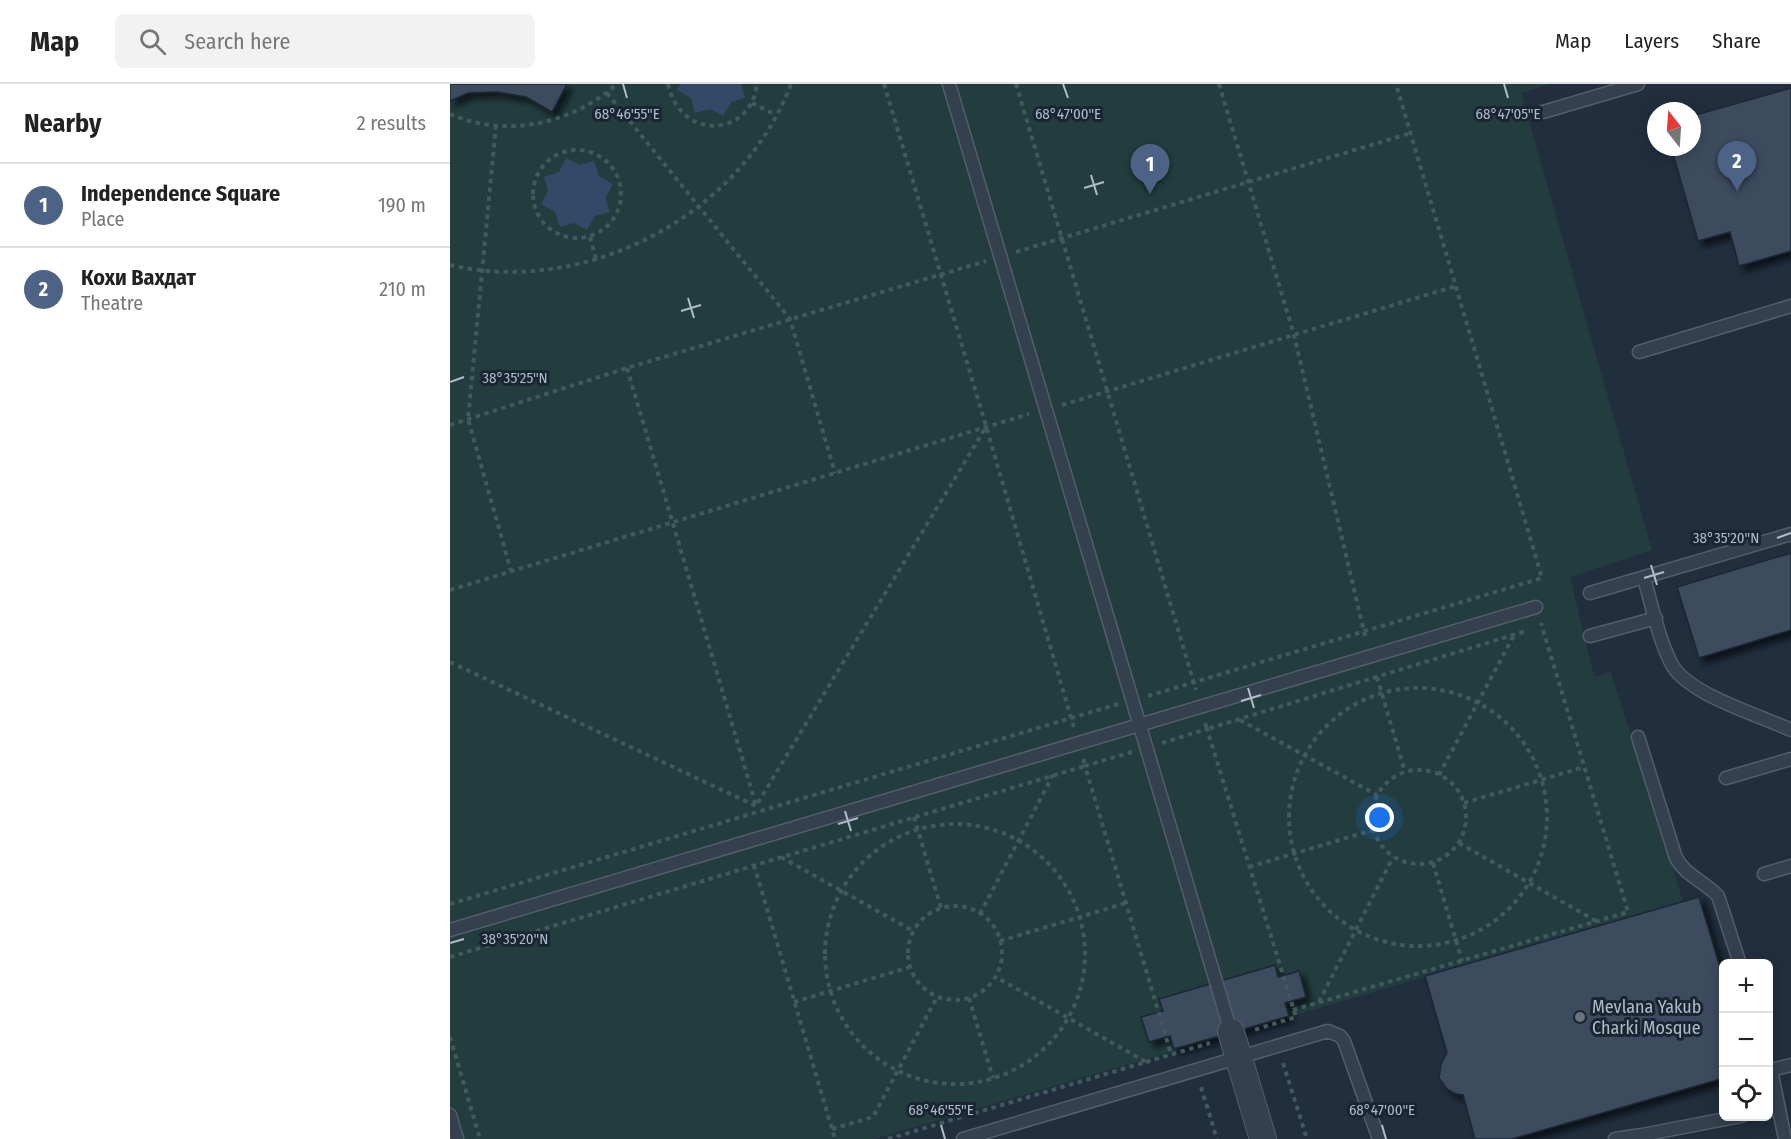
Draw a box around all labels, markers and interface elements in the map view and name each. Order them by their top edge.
search box [115,14,535,68]
text: Map [30,25,79,58]
icon: search [136,25,169,58]
text: Search here [184,28,290,55]
text: Map [1555,28,1591,54]
text: Layers [1624,28,1679,54]
text: Share [1712,28,1761,54]
north arrow [1647,102,1701,156]
text: 68°46'55"E [594,105,660,123]
text: 68°47'00"E [1035,105,1101,123]
text: 68°47'05"E [1476,105,1541,123]
text: Nearby [24,108,101,139]
text: 2 results [357,111,426,135]
pin: 2 [1718,141,1756,191]
pin: 1 [1130,144,1170,194]
text: Independence Square [81,180,280,207]
text: 1 [39,193,48,217]
text: 190 m [378,193,426,217]
text: Place [81,207,124,231]
text: Кохи Вахдат [81,264,196,291]
text: 2 [39,277,48,301]
text: 210 m [379,277,426,301]
text: Theatre [81,291,143,315]
text: 38°35'25"N [482,369,548,387]
text: 38°35'20"N [1693,529,1759,547]
your location [1365,803,1394,832]
text: 38°35'20"N [482,930,548,948]
map controls [1719,959,1773,1121]
button: + [1719,959,1773,1013]
place label: Mevlana Yakub Charki Mosque [1592,996,1701,1039]
marker: Mevlana Yakub Charki Mosque [1573,1010,1587,1024]
button: − [1719,1013,1773,1067]
button: locate [1719,1067,1773,1121]
text: 68°46'55"E [908,1101,974,1119]
text: 68°47'00"E [1349,1101,1415,1119]

